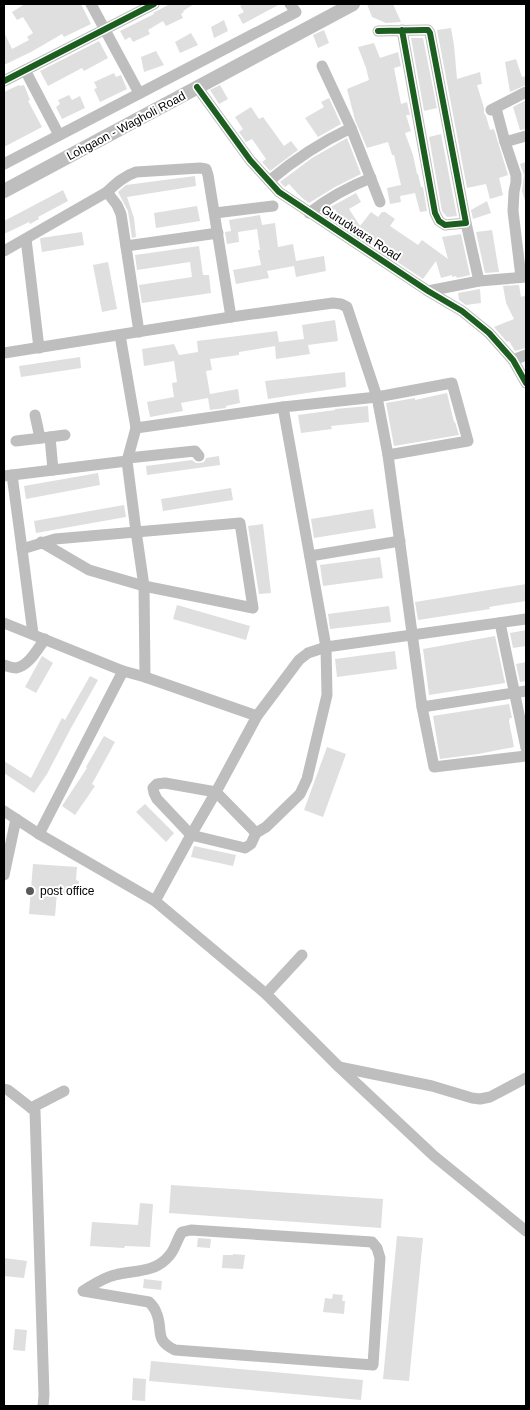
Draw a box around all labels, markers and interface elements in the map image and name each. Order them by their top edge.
street label: Lohgaon - Wagholi Road [64,89,188,163]
street label: Gurudwara Road [319,202,403,264]
place label: post office [40,884,95,898]
marker: post office [24,885,36,897]

